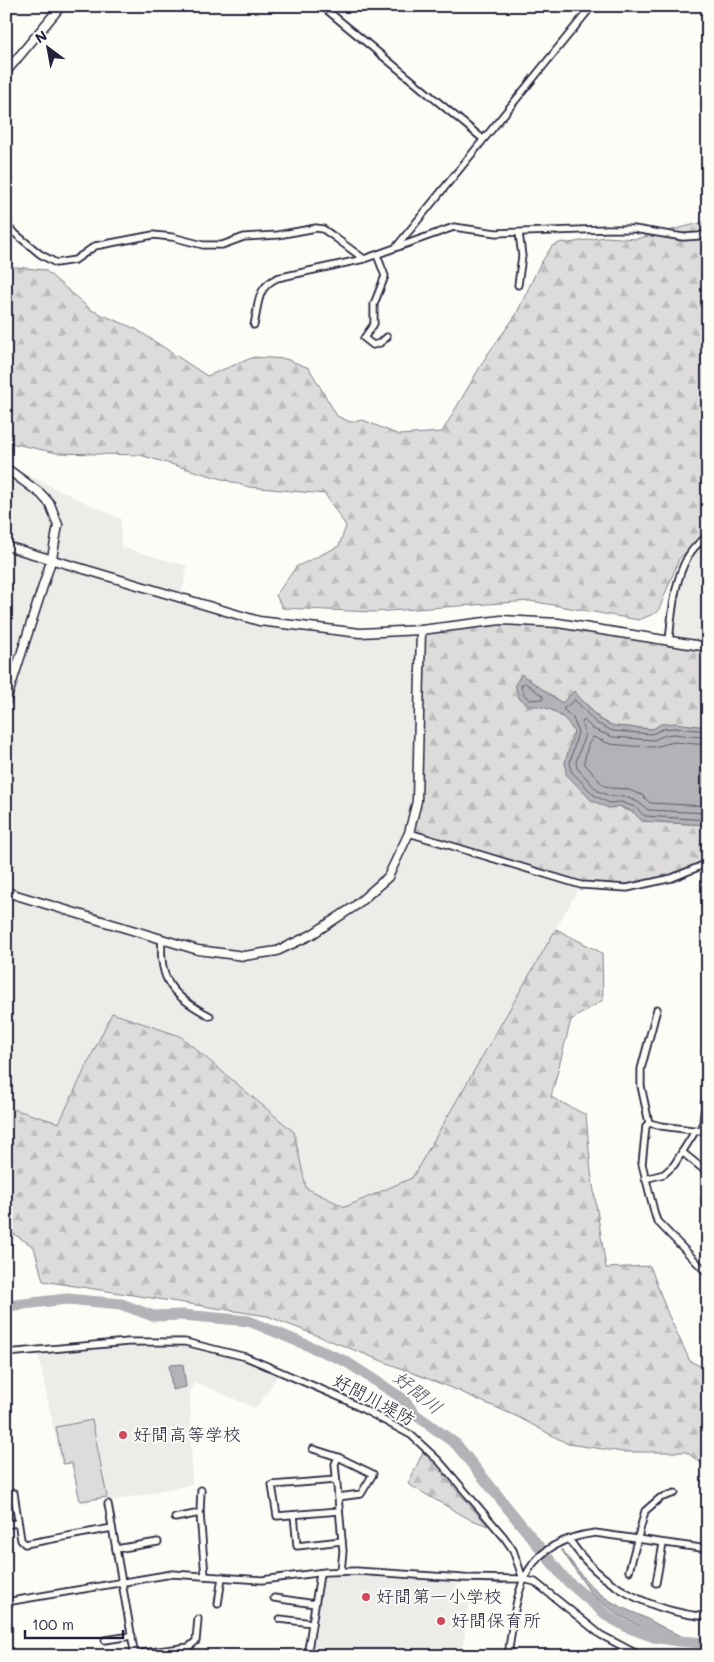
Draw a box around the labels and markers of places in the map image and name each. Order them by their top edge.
place label: 好間高等学校 [133,1422,241,1446]
marker: 好間高等学校 [117,1429,129,1441]
place label: 好間第一小学校 [376,1584,502,1608]
marker: 好間第一小学校 [360,1591,372,1603]
place label: 好間保育所 [451,1608,541,1632]
marker: 好間保育所 [435,1615,447,1627]

